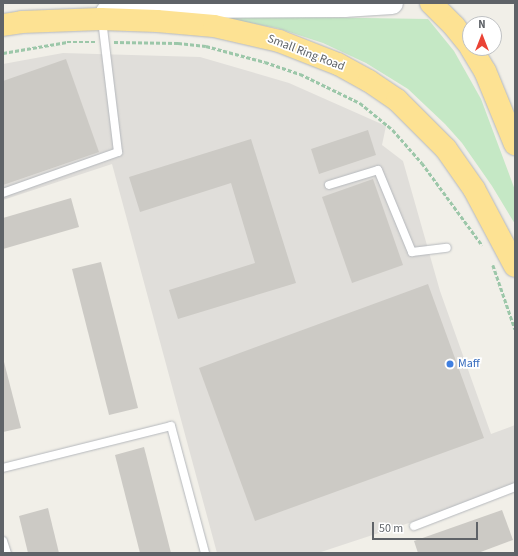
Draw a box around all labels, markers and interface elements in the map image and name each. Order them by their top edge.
north arrow [462,16,502,56]
text: N [478,17,486,32]
street label: Small Ring Road [265,32,347,74]
place label: Maff [458,357,480,371]
marker: Maff [445,359,455,369]
scale bar [374,514,480,540]
text: 50 m [379,520,403,537]

